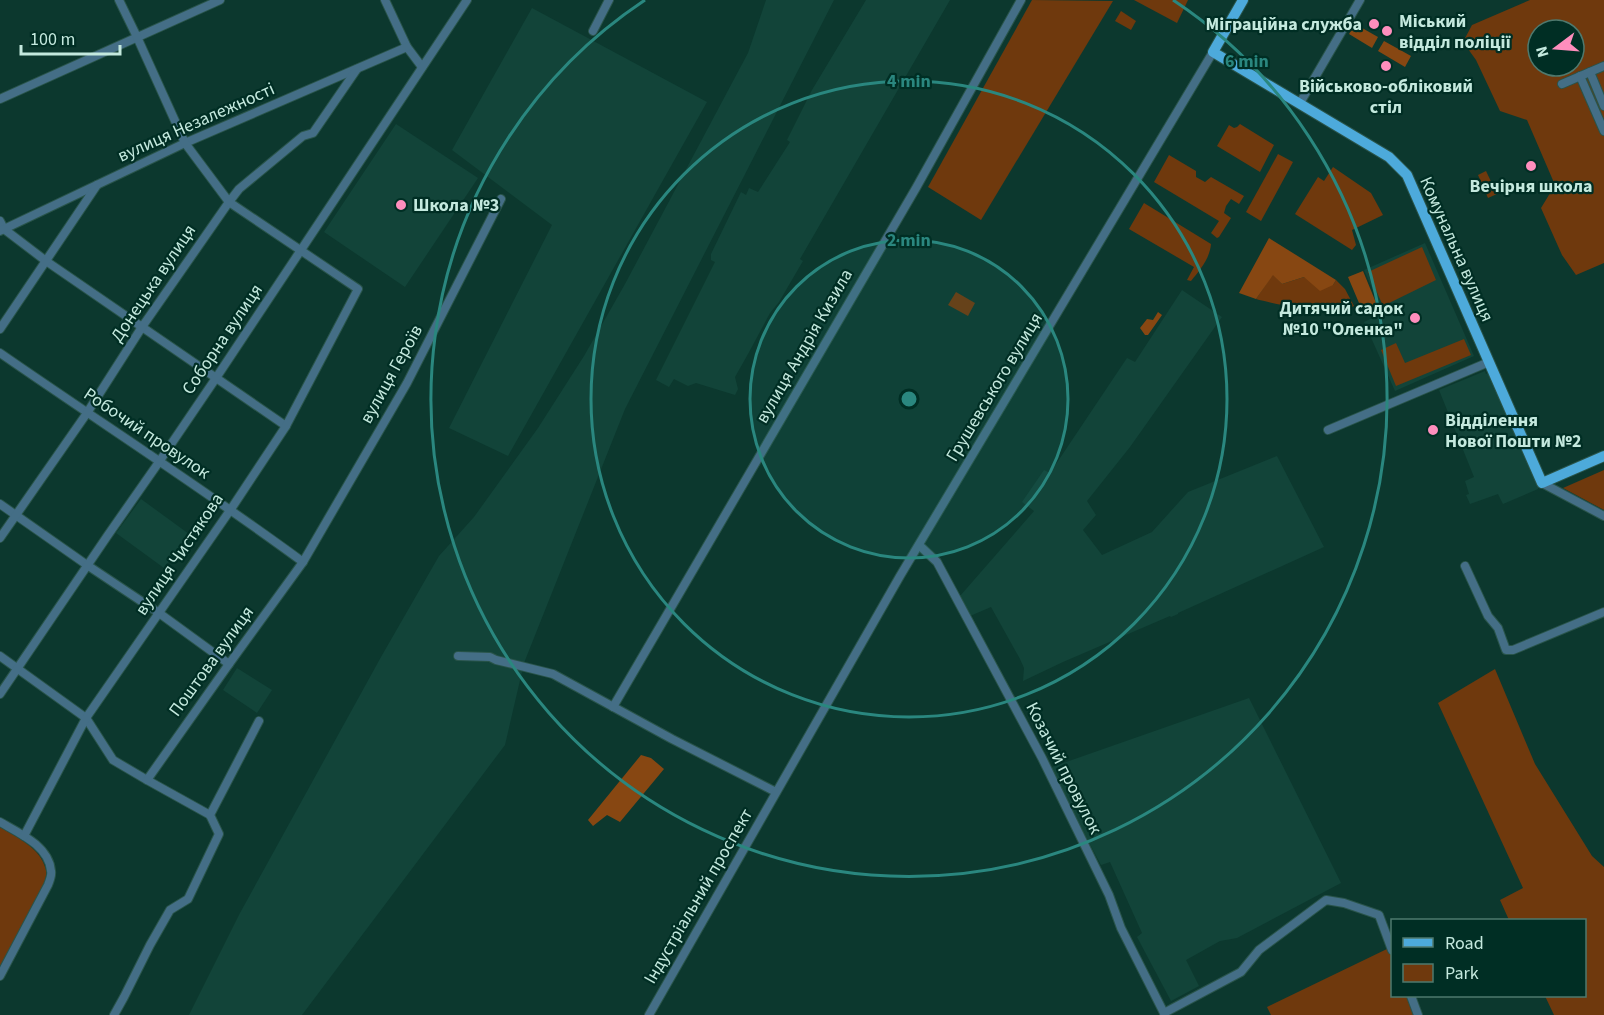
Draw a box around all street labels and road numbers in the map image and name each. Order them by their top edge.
street label: вулиця Незалежності [114,77,279,168]
street label: Комунальна вулиця [1413,173,1500,326]
street label: Донецька вулиця [105,219,202,347]
street label: вулиця Андрія Кизила [750,264,859,428]
street label: Соборна вулиця [176,279,269,400]
street label: Грушевського вулиця [940,308,1049,466]
street label: вулиця Героїв [354,320,429,428]
street label: Робочий провулок [79,382,215,485]
street label: вулиця Чистякова [129,488,230,620]
street label: Поштова вулиця [163,601,260,722]
street label: Козачий провулок [1019,698,1108,839]
street label: Індустріальний проспект [638,804,759,989]

